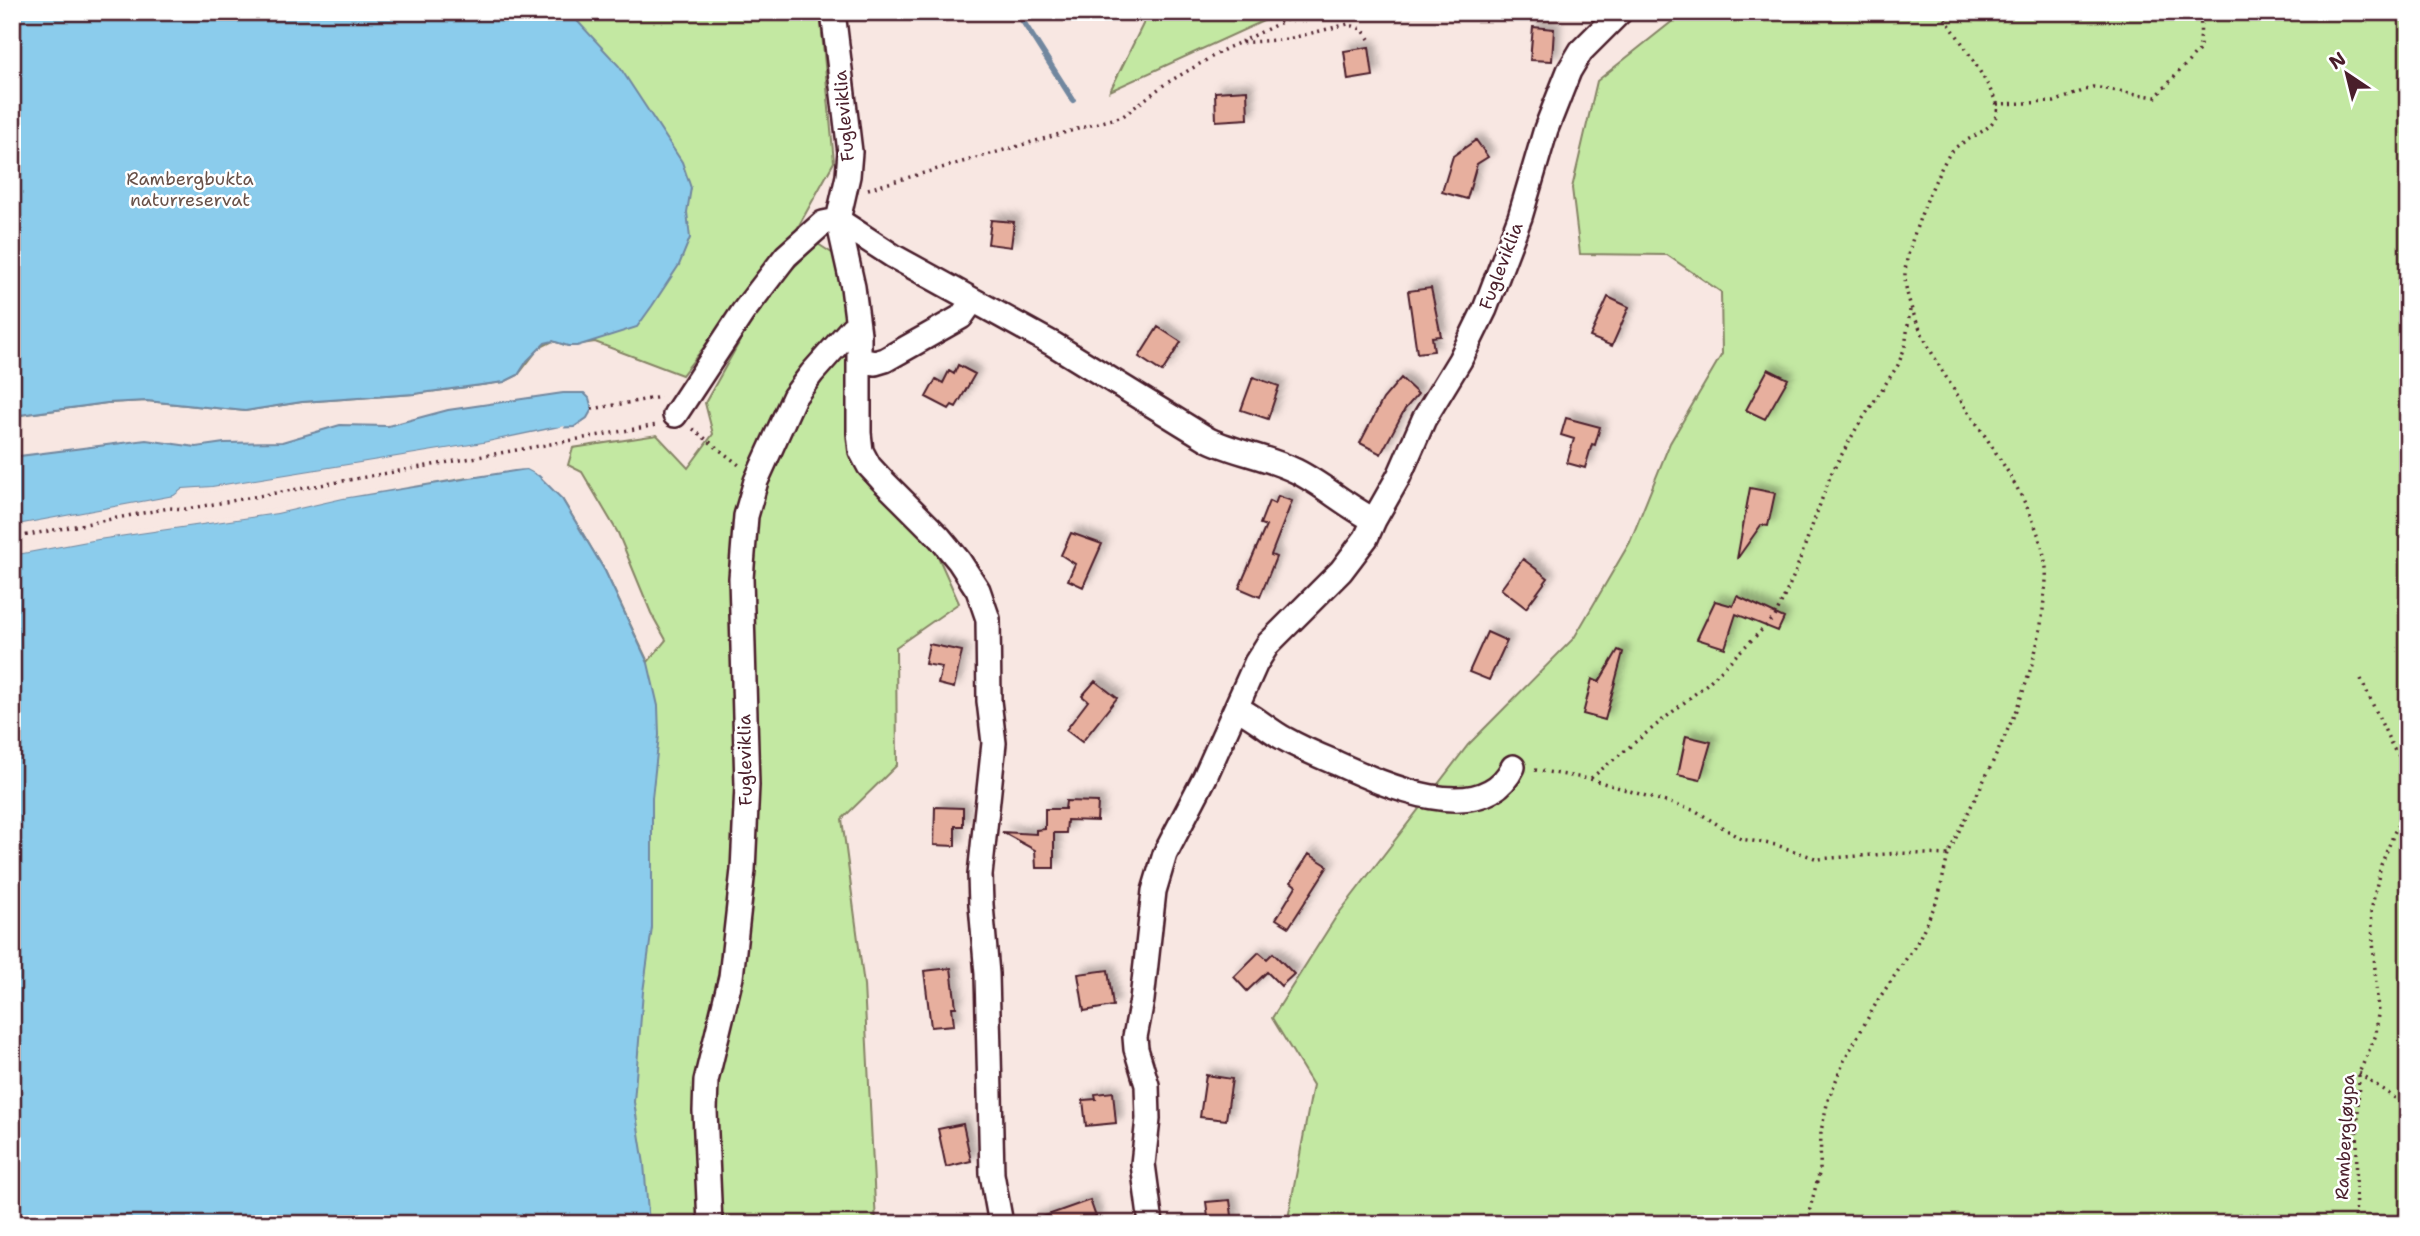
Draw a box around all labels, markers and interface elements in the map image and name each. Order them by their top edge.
north arrow [2312,38,2382,108]
text: N [2324,46,2351,75]
street label: Fugleviklia [828,69,860,163]
park label: Rambergbukta naturreservat [126,167,254,212]
street label: Fugleviklia [1473,219,1529,313]
street label: Fugleviklia [732,714,758,806]
street label: Rambergløypa [2330,1073,2360,1201]

